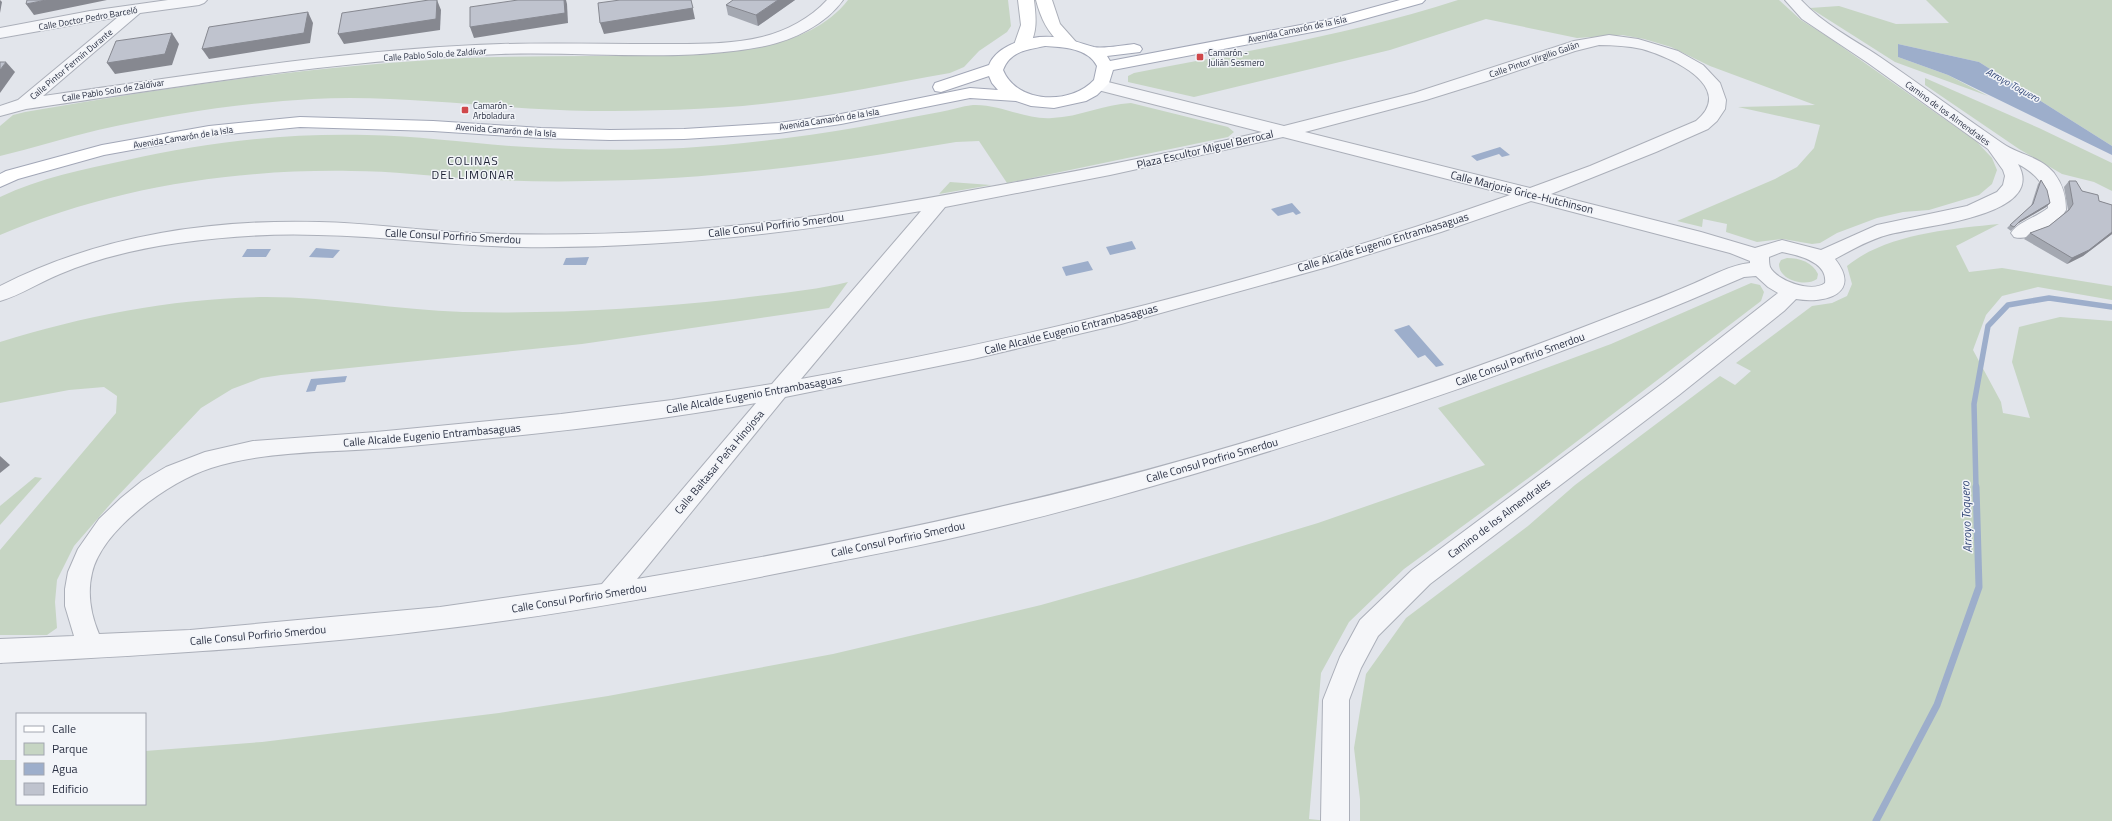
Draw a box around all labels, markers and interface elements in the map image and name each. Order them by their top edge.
street label: Calle Doctor Pedro Barceló [38,3,139,33]
street label: Avenida Camarón de la Isla [1246,12,1348,46]
street label: Calle Pintor Fermín Durante [27,25,116,103]
street label: Calle Pintor Virgilio Galán [1487,37,1581,81]
street label: Calle Pablo Solo de Zaldívar [383,44,487,64]
place label: Camarón - Julián Sesmero [1208,46,1264,69]
marker: Camarón - Julián Sesmero [1195,52,1205,62]
water label: Arroyo Toquero [1983,64,2044,106]
street label: Calle Pablo Solo de Zaldívar [61,76,165,104]
street label: Camino de los Almendrales [1903,78,1993,148]
place label: Camarón - Arboladura [473,99,515,122]
marker: Camarón - Arboladura [460,105,470,115]
street label: Avenida Camarón de la Isla [778,105,880,133]
street label: Avenida Camarón de la Isla [455,120,557,140]
street label: Avenida Camarón de la Isla [132,123,234,151]
street label: Plaza Escultor Miguel Berrocal [1135,125,1275,173]
district label: COLINAS DEL LIMONAR [431,151,515,184]
street label: Calle Marjorie Grice-Hutchinson [1449,167,1595,218]
street label: Calle Alcalde Eugenio Entrambasaguas [1295,208,1471,276]
street label: Calle Consul Porfirio Smerdou [707,209,845,241]
street label: Calle Consul Porfirio Smerdou [384,224,522,248]
street label: Calle Alcalde Eugenio Entrambasaguas [983,300,1159,358]
street label: Calle Consul Porfirio Smerdou [1453,328,1587,390]
street label: Calle Alcalde Eugenio Entrambasaguas [665,371,843,417]
street label: Calle Baltasar Peña Hinojosa [670,406,768,518]
street label: Calle Alcalde Eugenio Entrambasaguas [343,419,521,451]
street label: Calle Consul Porfirio Smerdou [1144,433,1280,487]
street label: Camino de los Almendrales [1444,474,1554,562]
water label: Arroyo Toquero [1955,480,1977,553]
street label: Calle Consul Porfirio Smerdou [830,517,967,561]
street label: Calle Consul Porfirio Smerdou [510,579,648,617]
street label: Calle Consul Porfirio Smerdou [189,621,327,649]
legend [16,713,146,805]
text: Calle [52,719,76,738]
text: Parque [52,739,88,758]
text: Agua [52,759,78,778]
text: Edificio [52,779,88,798]

